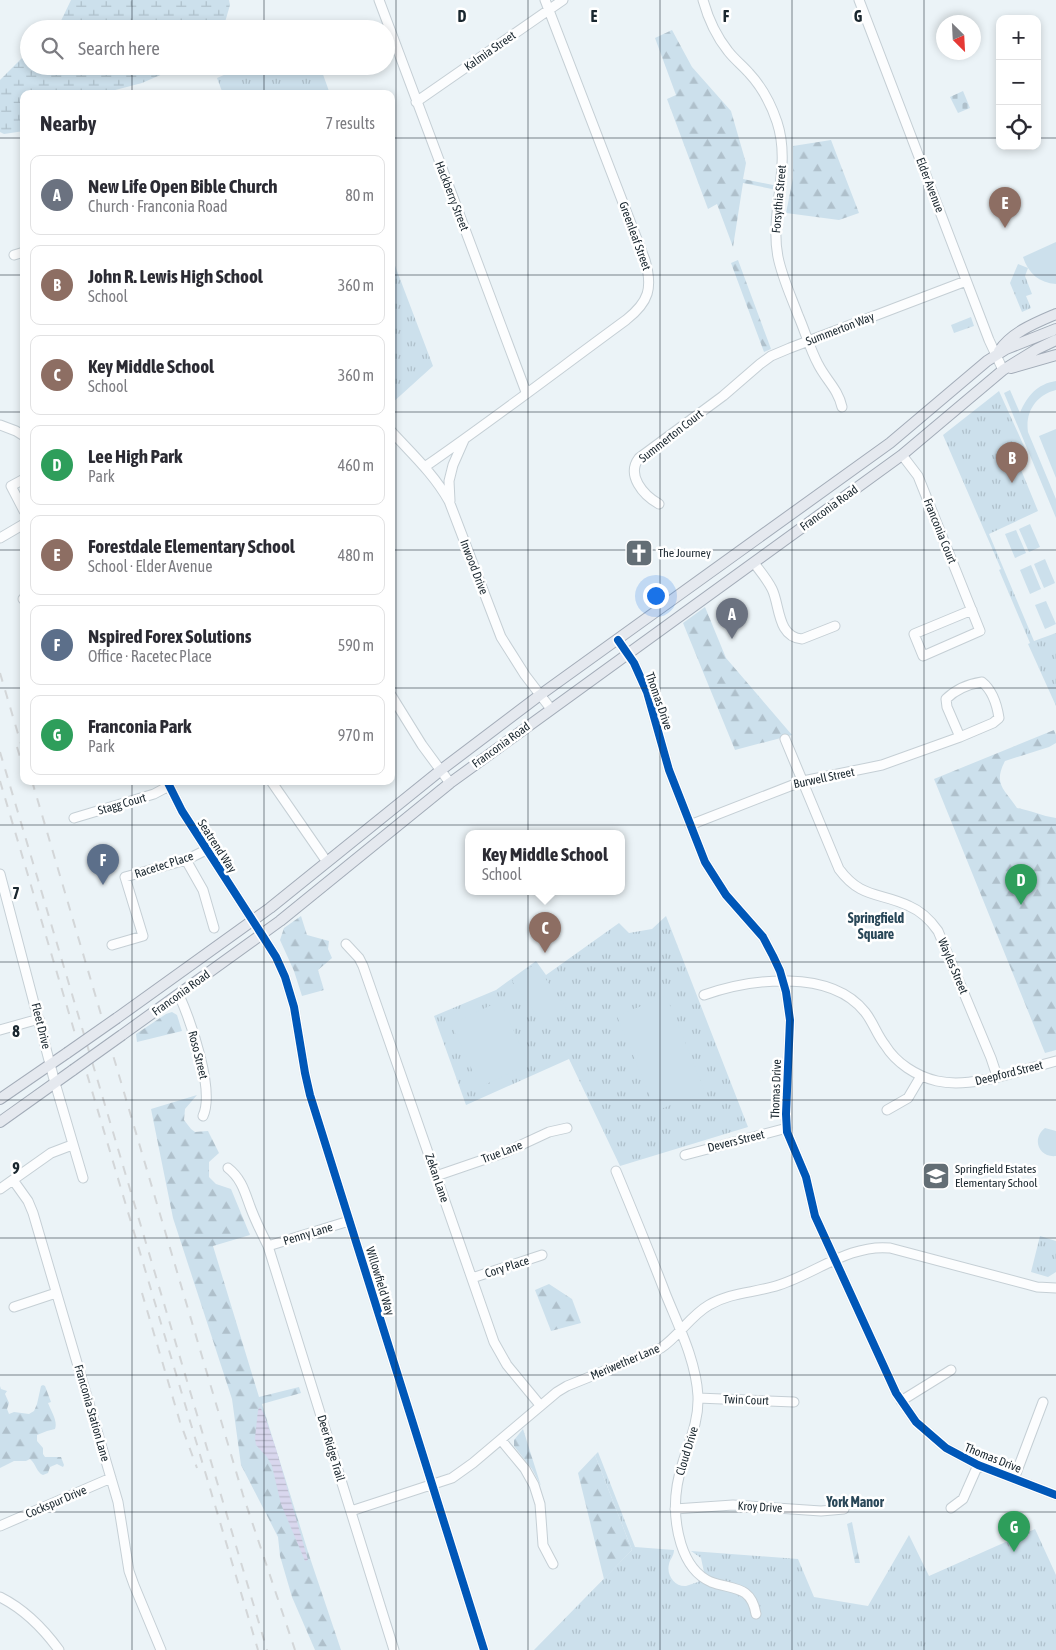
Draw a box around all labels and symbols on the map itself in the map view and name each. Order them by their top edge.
text: D [458,7,467,25]
text: E [591,7,598,25]
text: F [723,7,730,25]
text: G [854,7,863,25]
north arrow [936,15,981,60]
street label: Kalmia Street [462,28,519,74]
street label: Elder Avenue [913,156,947,214]
street label: Hackberry Street [432,159,472,233]
street label: Forsythia Street [769,164,789,234]
pin: E [989,187,1021,228]
street label: Greenleaf Street [616,200,654,273]
street label: Summerton Way [804,309,876,348]
street label: Summerton Court [636,406,706,465]
pin: B [996,442,1028,483]
street label: Franconia Road [797,482,861,534]
street label: Franconia Court [921,496,960,566]
street label: Inwood Drive [457,537,491,597]
church icon: The Journey [624,538,654,568]
place label: The Journey [658,546,711,560]
your location [643,583,669,609]
pin: A [716,598,748,639]
street label: Thomas Drive [643,670,675,732]
street label: Franconia Road [469,719,533,771]
street label: Burwell Street [792,765,856,791]
street label: Stagg Court [96,790,148,818]
street label: Seatrend Way [195,817,239,875]
pin: F [87,844,119,885]
street label: Racetec Place [133,849,195,881]
pin: D [1005,864,1037,905]
text: 7 [12,884,20,902]
district label: Springfield Square [848,910,905,942]
pin: C [529,912,561,953]
street label: Wayles Street [935,936,971,997]
street label: Franconia Road [149,967,213,1019]
street label: Fleet Drive [29,1001,53,1051]
text: 8 [12,1022,20,1040]
street label: Roso Street [185,1029,211,1081]
street label: Deepford Street [974,1058,1045,1088]
street label: Thomas Drive [768,1059,784,1119]
street label: Devers Street [706,1127,766,1155]
street label: True Lane [480,1138,524,1166]
street label: Zekan Lane [422,1152,452,1204]
text: 9 [12,1159,20,1177]
school or university icon: Springfield Estates Elementary School [921,1161,951,1191]
place label: Springfield Estates Elementary School [955,1162,1038,1190]
street label: Penny Lane [282,1220,334,1248]
street label: Willowfield Way [363,1245,397,1317]
street label: Cory Place [483,1253,531,1281]
street label: Meriwether Lane [588,1341,662,1383]
street label: Franconia Station Lane [71,1363,113,1463]
street label: Twin Court [723,1392,770,1408]
street label: Deer Ridge Trail [314,1413,348,1484]
street label: Cloud Drive [673,1425,701,1477]
street label: Thomas Drive [963,1440,1023,1476]
street label: Cockspur Drive [23,1483,89,1521]
district label: York Manor [825,1494,885,1510]
street label: Kroy Drive [737,1499,783,1515]
pin: G [998,1511,1030,1552]

